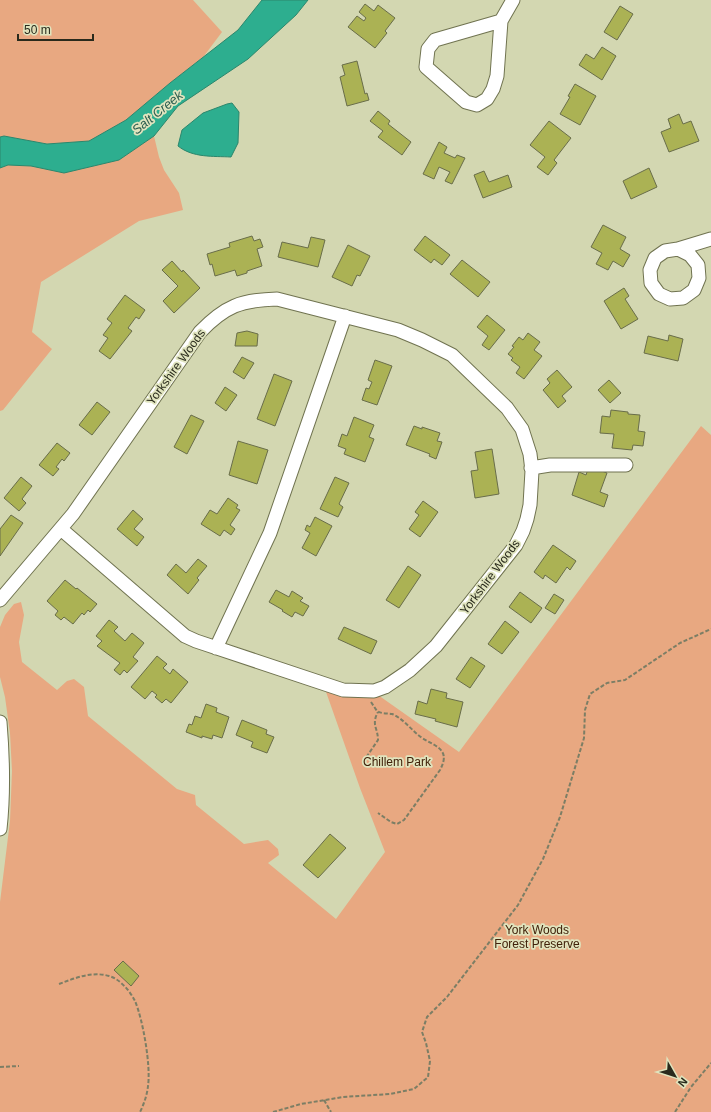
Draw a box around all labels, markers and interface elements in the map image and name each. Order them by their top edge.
scale bar [18,16,93,42]
text: 50 m [24,23,51,37]
water label: Salt Creek [129,87,187,137]
street label: Yorkshire Woods [144,326,208,408]
street label: Yorkshire Woods [457,537,523,617]
park label: Chillem Park [363,755,432,769]
park label: York Woods Forest Preserve [494,923,580,951]
north arrow [655,1056,695,1096]
text: N [676,1075,690,1089]

